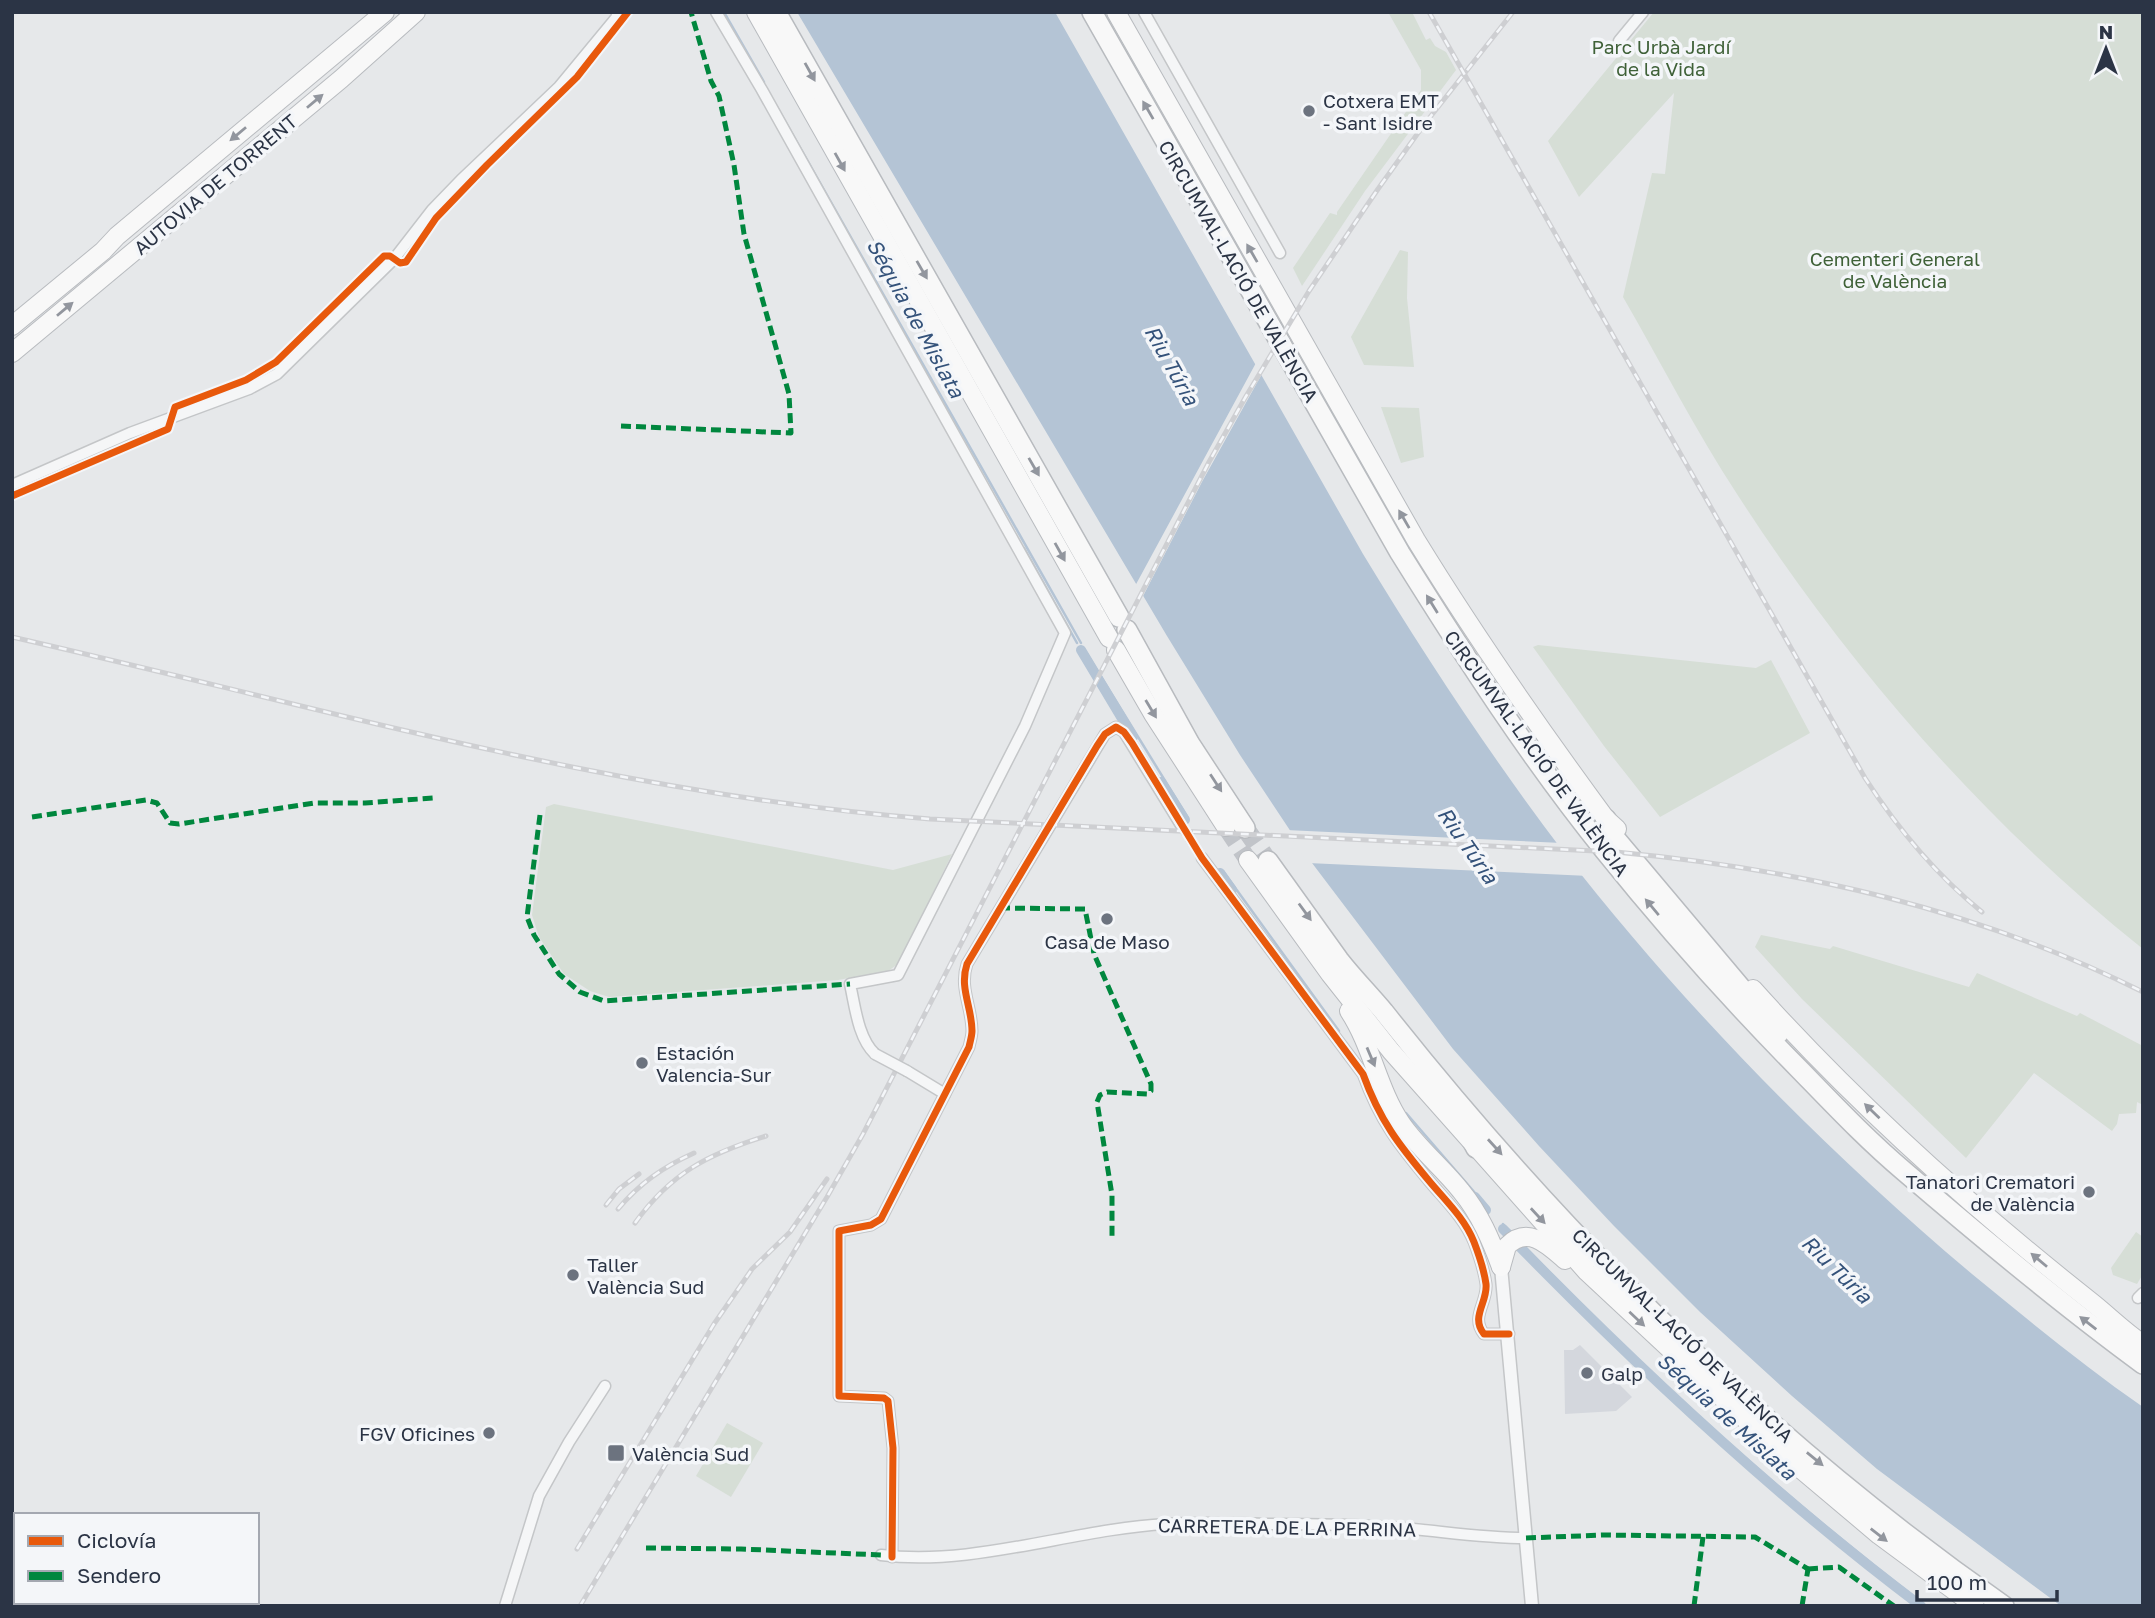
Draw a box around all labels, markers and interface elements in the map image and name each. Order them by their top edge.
north arrow [2071,14,2141,84]
text: N [2099,20,2113,43]
park label: Parc Urbà Jardí de la Vida [1591,35,1732,80]
one-way arrow [804,62,816,81]
place label: Cotxera EMT - Sant Isidre [1323,89,1439,134]
one-way arrow [306,93,324,109]
one-way arrow [1142,100,1154,119]
marker: Cotxera EMT - Sant Isidre [1301,103,1317,119]
street label: AUTOVIA DE TORRENT [129,109,301,259]
one-way arrow [230,126,247,141]
street label: CIRCUMVAL·LACIÓ DE VALÈNCIA [1154,136,1324,406]
one-way arrow [834,152,846,171]
water label: Séquia de Mislata [862,234,971,403]
one-way arrow [1246,244,1258,263]
park label: Cementeri General de València [1810,247,1980,292]
one-way arrow [916,260,928,279]
one-way arrow [56,302,73,317]
water label: Riu Túria [1139,320,1205,411]
one-way arrow [1028,458,1040,477]
one-way arrow [1398,509,1410,528]
one-way arrow [1054,542,1066,561]
one-way arrow [1425,595,1438,614]
street label: CIRCUMVAL·LACIÓ DE VALÈNCIA [1440,625,1634,881]
one-way arrow [1145,700,1157,719]
one-way arrow [1209,773,1222,793]
water label: Riu Túria [1432,802,1504,889]
one-way arrow [1644,899,1659,917]
one-way arrow [1298,903,1312,921]
marker: Casa de Maso [1099,911,1115,927]
place label: Casa de Maso [1044,930,1170,953]
place label: Estación Valencia-Sur [656,1041,772,1086]
one-way arrow [1366,1046,1377,1067]
marker: Estación Valencia-Sur [634,1055,650,1071]
one-way arrow [1864,1104,1881,1120]
one-way arrow [1487,1138,1502,1155]
place label: Tanatori Crematori de València [1906,1170,2075,1215]
marker: Tanatori Crematori de València [2081,1184,2097,1200]
one-way arrow [1530,1208,1546,1225]
street label: CIRCUMVAL·LACIÓ DE VALÈNCIA [1568,1223,1799,1447]
water label: Riu Túria [1797,1229,1878,1309]
place label: Taller València Sud [587,1253,704,1298]
one-way arrow [2030,1253,2048,1268]
marker: Taller València Sud [565,1267,581,1283]
one-way arrow [1628,1310,1645,1326]
one-way arrow [2080,1316,2098,1331]
water label: Séquia de Mislata [1652,1347,1803,1486]
place label: Galp [1601,1362,1643,1385]
marker: Galp [1579,1365,1595,1381]
place label: FGV Oficines [359,1422,475,1445]
marker: FGV Oficines [481,1425,497,1441]
place label: València Sud [632,1442,749,1465]
marker: València Sud [606,1443,626,1463]
one-way arrow [1807,1451,1824,1466]
legend [14,1513,259,1604]
street label: CARRETERA DE LA PERRINA [1158,1513,1417,1541]
text: Ciclovía [77,1527,156,1553]
one-way arrow [1870,1528,1888,1543]
scale bar [1917,1558,2057,1602]
text: Sendero [77,1562,161,1588]
text: 100 m [1927,1569,1987,1595]

